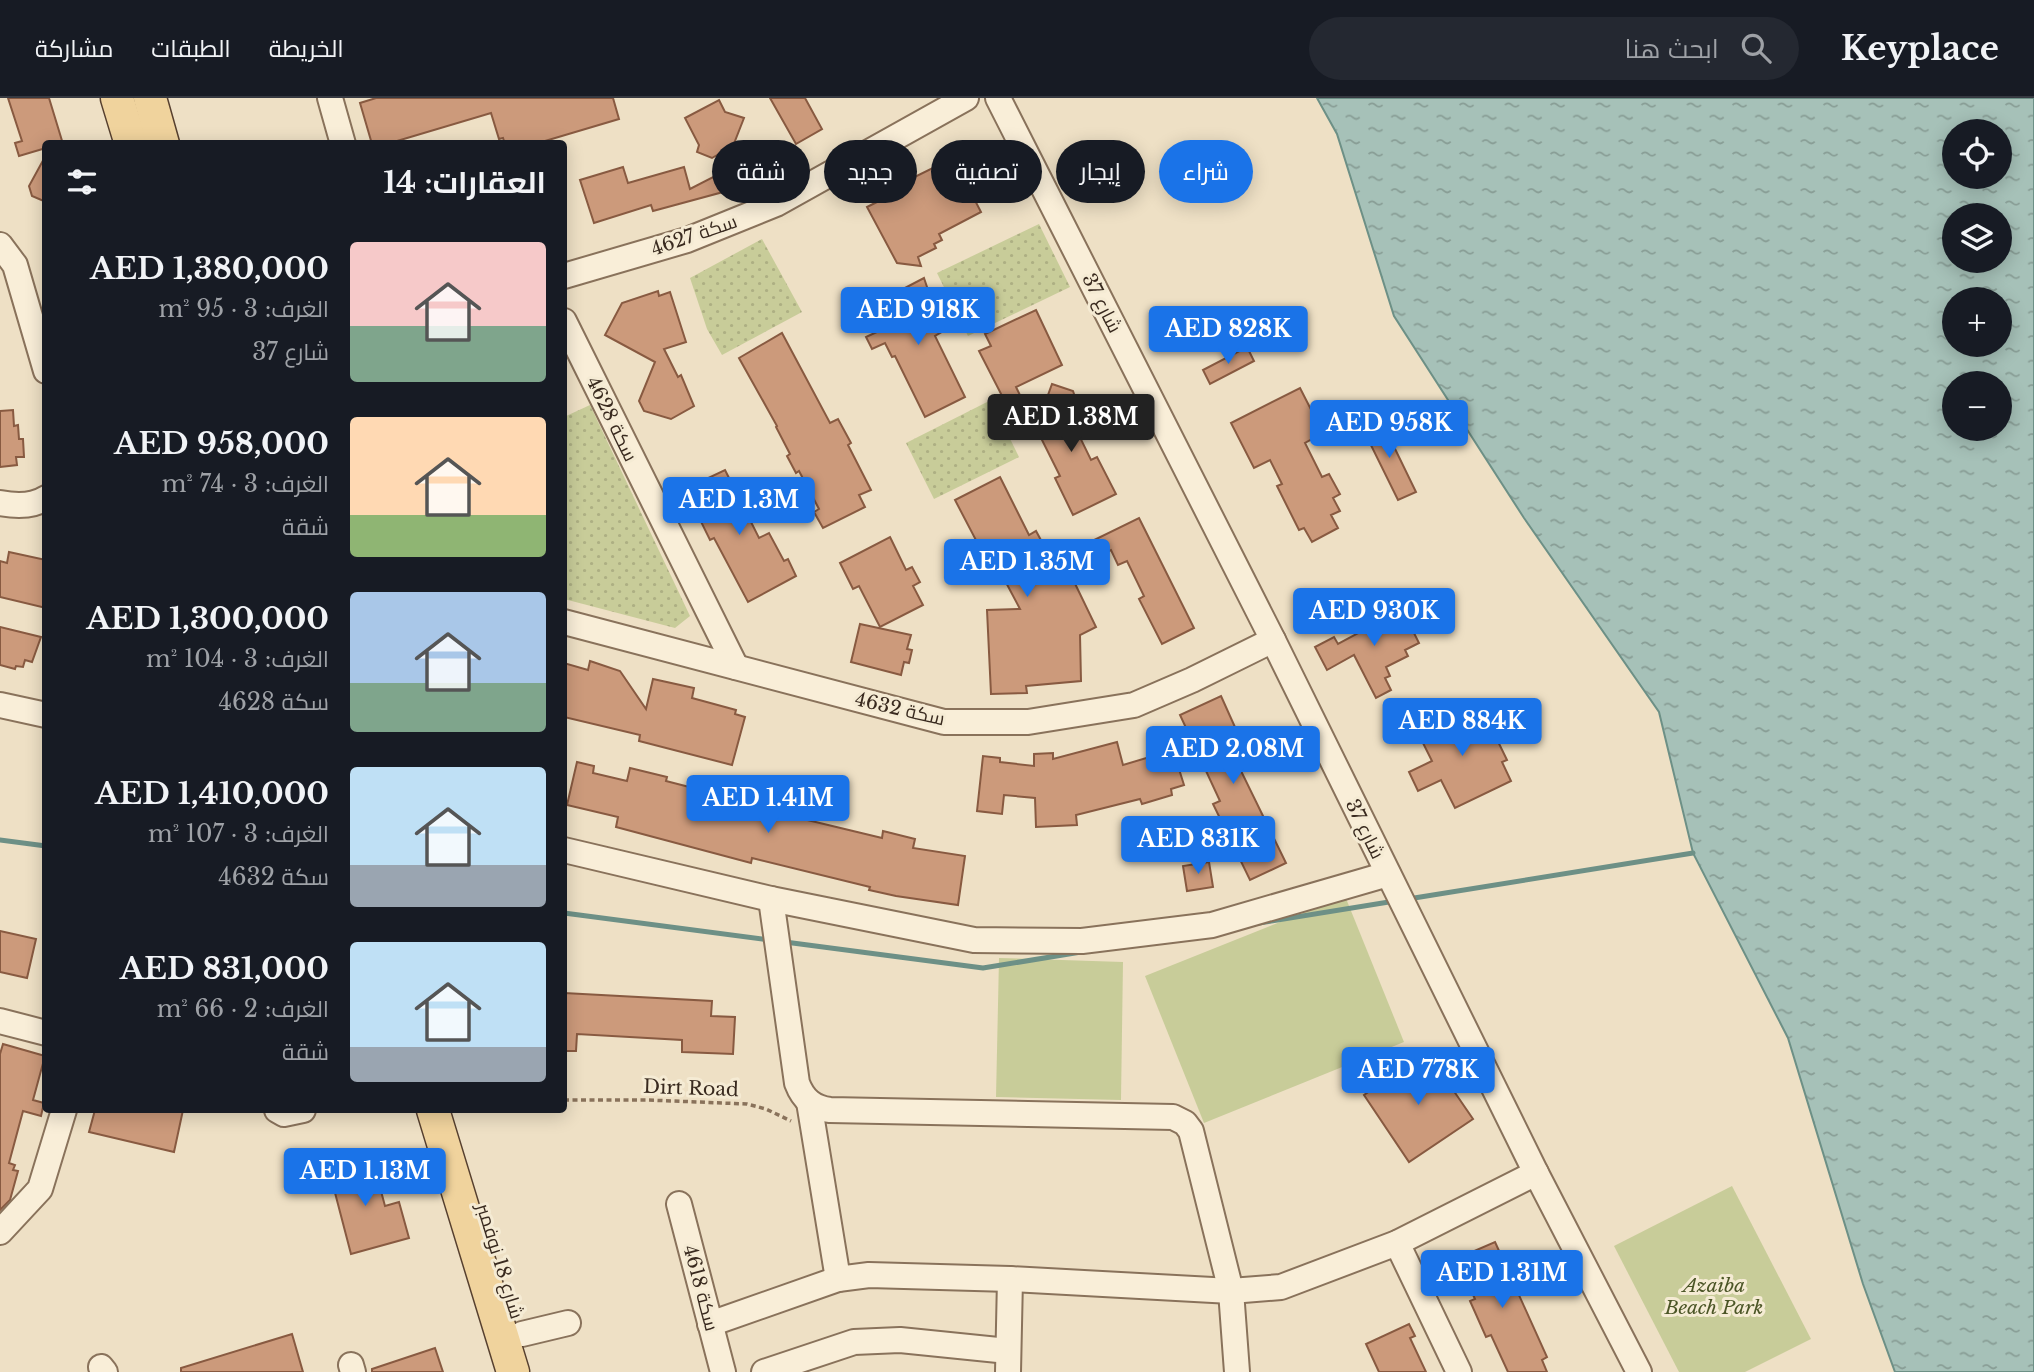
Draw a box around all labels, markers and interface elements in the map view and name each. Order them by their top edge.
search box [1309,17,1799,80]
text: Keyplace [1841,28,1999,69]
icon: search [1737,29,1775,67]
text: ابحث هنا [1624,33,1719,65]
text: مشاركة [35,34,113,63]
text: الطبقات [151,34,231,63]
text: الخريطة [269,34,344,63]
map controls [1942,119,2012,441]
button: locate [1942,119,2012,189]
chip: شقة [712,140,810,203]
chip: جديد [824,140,917,203]
chip: تصفية [931,140,1042,203]
chip: إيجار [1056,140,1145,203]
chip: شراء [1159,140,1253,203]
icon: filters [63,163,101,201]
text: العقارات: 14 [383,164,546,201]
button: layers [1942,203,2012,273]
street label: سكة 4627 [648,210,740,260]
text: AED 1,380,000 [90,250,329,287]
street label: شارع 37 [1076,269,1127,337]
icon: home [406,270,490,354]
button: + [1942,287,2012,357]
pin: AED 918K [846,288,990,347]
text: الغرف: 3 · 95 m² [158,295,329,323]
text: AED 918K [857,296,979,324]
pin: AED 828K [1156,306,1300,366]
text: AED 828K [1165,315,1291,343]
text: شارع 37 [252,338,329,366]
button: − [1942,371,2012,441]
street label: سكة 4628 [582,373,642,465]
pin: AED 1.38M [991,394,1151,454]
pin: AED 958K [1317,400,1461,460]
text: AED 1.38M [1003,403,1139,431]
text: AED 958K [1326,409,1452,437]
text: AED 958,000 [114,425,329,462]
icon: home [406,445,490,529]
text: الغرف: 3 · 74 m² [162,470,329,498]
pin: AED 1.3M [667,478,811,537]
text: AED 1.3M [679,486,799,514]
text: شقة [282,513,329,541]
pin: AED 1.35M [947,540,1107,599]
text: AED 1.35M [960,548,1094,576]
pin: AED 930K [1302,588,1446,648]
text: AED 930K [1309,597,1439,625]
text: AED 1,300,000 [86,600,329,637]
icon: home [406,620,490,704]
text: الغرف: 3 · 104 m² [146,645,329,673]
text: سكة 4628 [219,688,329,716]
street label: سكة 4632 [853,688,947,730]
pin: AED 884K [1390,698,1534,758]
text: AED 884K [1399,707,1525,735]
pin: AED 2.08M [1153,726,1313,786]
text: AED 2.08M [1162,735,1304,763]
text: AED 1,410,000 [95,775,329,812]
pin: AED 1.41M [688,776,848,835]
text: AED 1.41M [702,784,834,812]
icon: home [406,795,490,879]
street label: شارع 37 [1339,795,1389,863]
pin: AED 831K [1126,816,1270,876]
text: الغرف: 3 · 107 m² [148,820,329,848]
text: AED 831K [1137,825,1259,853]
text: سكة 4632 [218,863,329,891]
text: AED 831,000 [120,950,329,987]
icon: home [406,970,490,1054]
text: الغرف: 2 · 66 m² [157,995,329,1023]
text: شقة [282,1038,329,1066]
pin: AED 778K [1346,1048,1490,1107]
text: AED 778K [1358,1056,1478,1084]
street label: Dirt Road [643,1075,739,1101]
pin: AED 1.13M [285,1148,445,1208]
text: AED 1.13M [300,1157,430,1185]
street label: شارع 18 نوفمبر [469,1200,528,1322]
street label: سكة 4618 [679,1243,723,1333]
pin: AED 1.31M [1422,1250,1582,1310]
text: AED 1.31M [1437,1259,1567,1287]
park label: Azaiba Beach Park [1664,1274,1763,1319]

